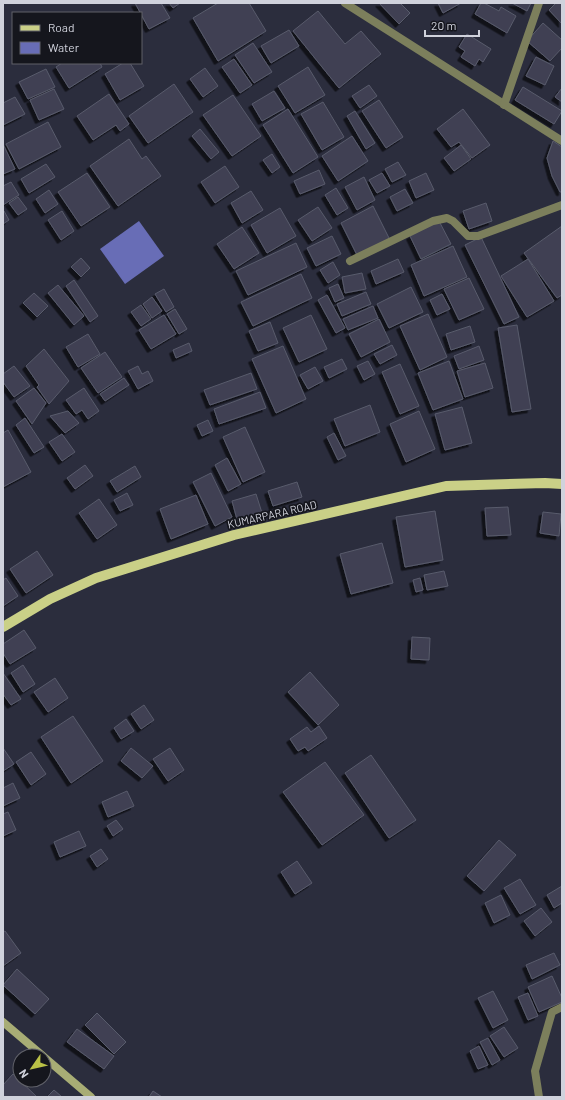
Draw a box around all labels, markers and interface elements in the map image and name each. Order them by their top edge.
legend [12,12,142,64]
scale bar [425,12,479,38]
text: 20 m [431,18,457,32]
text: Road [48,20,75,34]
text: Water [48,40,80,54]
street label: KUMARPARA ROAD [226,497,318,531]
north arrow [12,1048,52,1088]
text: N [16,1067,31,1081]

